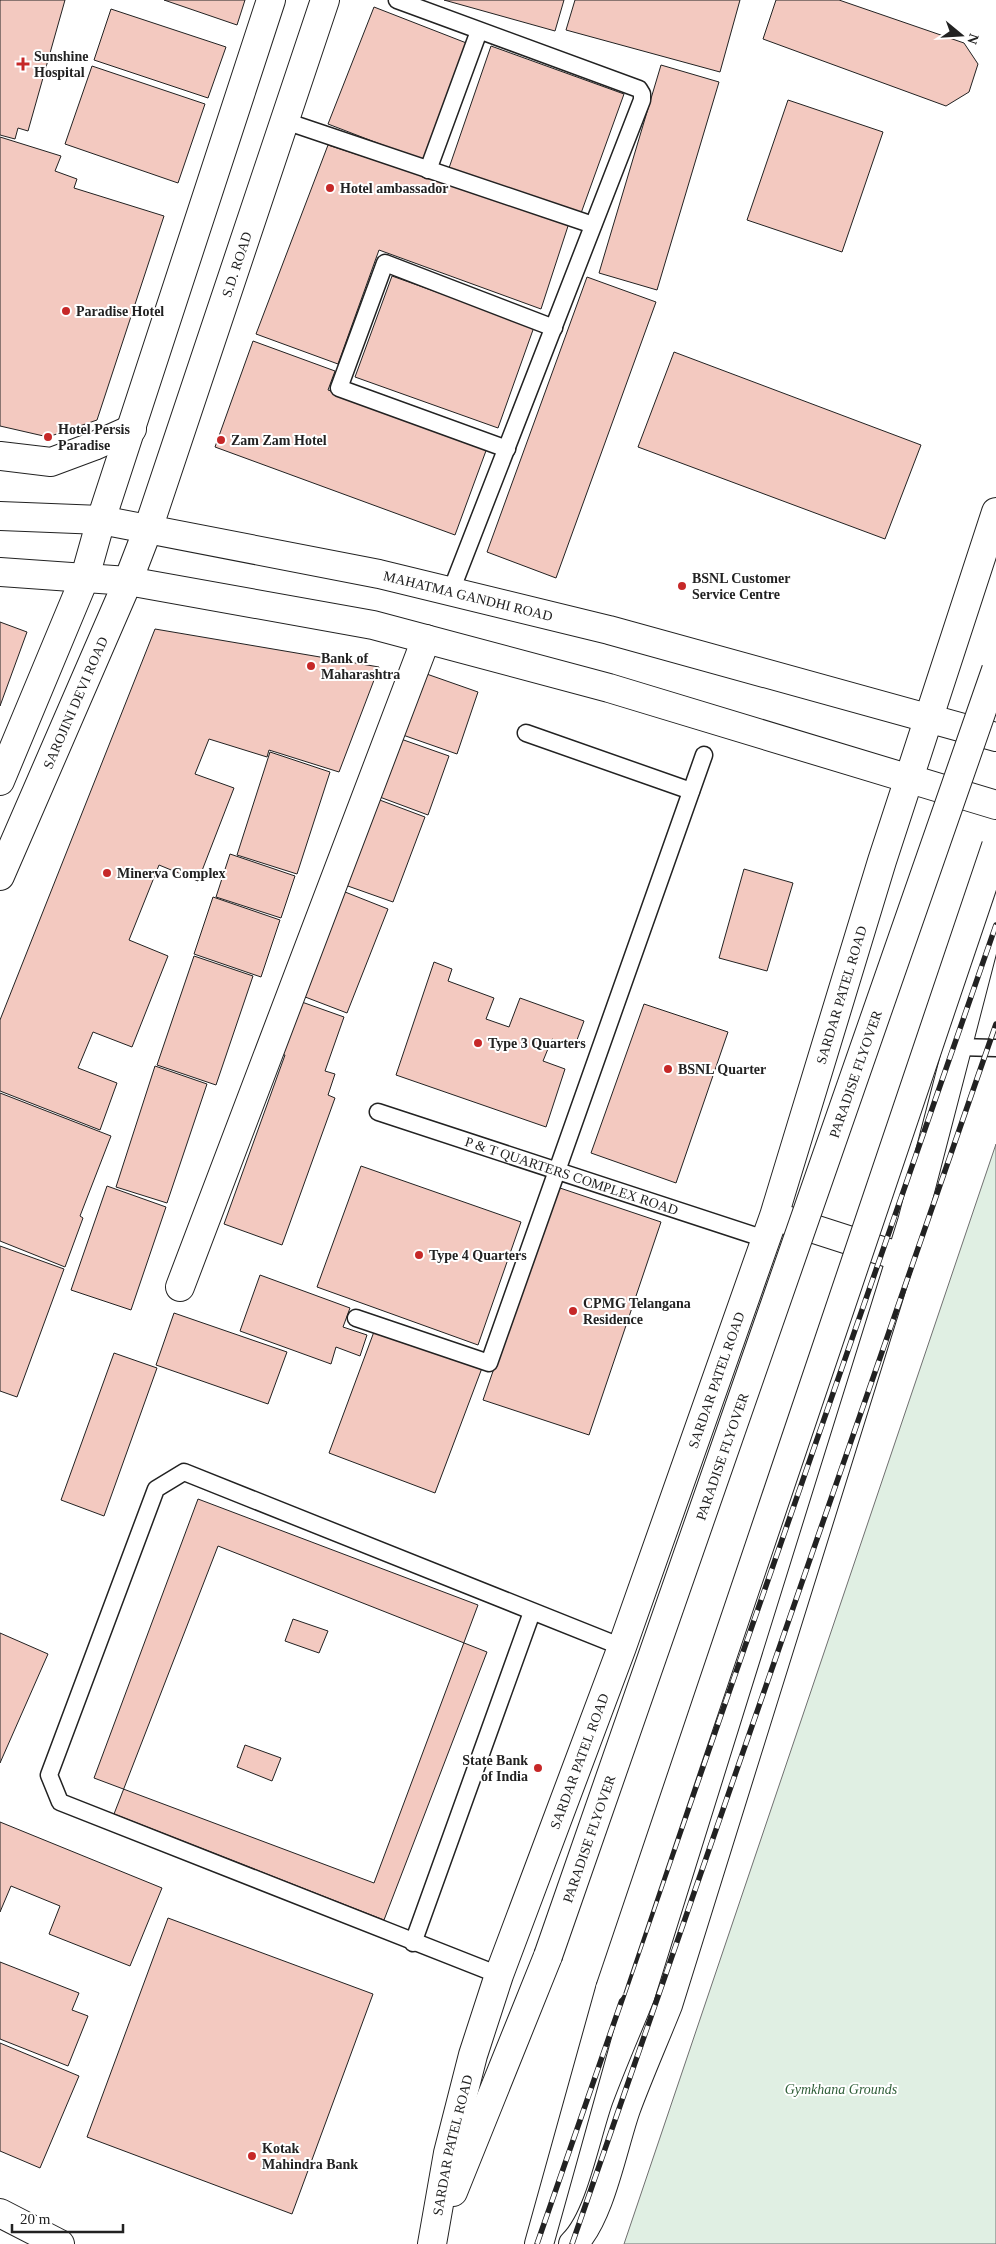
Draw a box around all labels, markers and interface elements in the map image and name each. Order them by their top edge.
north arrow [936,10,986,60]
text: N [964,32,982,46]
place label: Sunshine Hospital [34,49,88,80]
marker: Sunshine Hospital [16,57,30,71]
place label: Hotel ambassador [340,181,449,196]
marker: Hotel ambassador [324,182,336,194]
street label: S.D. ROAD [219,230,255,299]
place label: Paradise Hotel [76,304,164,319]
marker: Paradise Hotel [60,305,72,317]
place label: Hotel Persis Paradise [58,422,130,453]
marker: Hotel Persis Paradise [42,431,54,443]
place label: Zam Zam Hotel [231,433,327,448]
marker: Zam Zam Hotel [215,434,227,446]
street label: MAHATMA GANDHI ROAD [382,568,554,624]
place label: BSNL Customer Service Centre [692,571,790,602]
marker: BSNL Customer Service Centre [676,580,688,592]
street label: SAROJINI DEVI ROAD [40,634,111,771]
place label: Bank of Maharashtra [321,651,400,682]
marker: Bank of Maharashtra [305,660,317,672]
place label: Minerva Complex [117,866,225,881]
marker: Minerva Complex [101,867,113,879]
street label: SARDAR PATEL ROAD [814,924,870,1066]
street label: PARADISE FLYOVER [827,1008,885,1140]
place label: Type 3 Quarters [488,1036,586,1051]
marker: Type 3 Quarters [472,1037,484,1049]
place label: BSNL Quarter [678,1062,766,1077]
marker: BSNL Quarter [662,1063,674,1075]
street label: P & T QUARTERS COMPLEX ROAD [463,1134,680,1218]
place label: Type 4 Quarters [429,1248,527,1263]
marker: Type 4 Quarters [413,1249,425,1261]
place label: CPMG Telangana Residence [583,1296,691,1327]
marker: CPMG Telangana Residence [567,1305,579,1317]
street label: SARDAR PATEL ROAD [686,1310,748,1451]
street label: PARADISE FLYOVER [693,1390,752,1522]
street label: SARDAR PATEL ROAD [547,1691,612,1831]
place label: State Bank of India [462,1753,528,1784]
marker: State Bank of India [532,1762,544,1774]
street label: PARADISE FLYOVER [560,1773,619,1905]
street label: SARDAR PATEL ROAD [430,2073,476,2217]
park label: Gymkhana Grounds [785,2082,898,2097]
place label: Kotak Mahindra Bank [262,2141,358,2172]
marker: Kotak Mahindra Bank [246,2150,258,2162]
scale bar [12,2202,124,2234]
text: 20 m [20,2211,51,2227]

